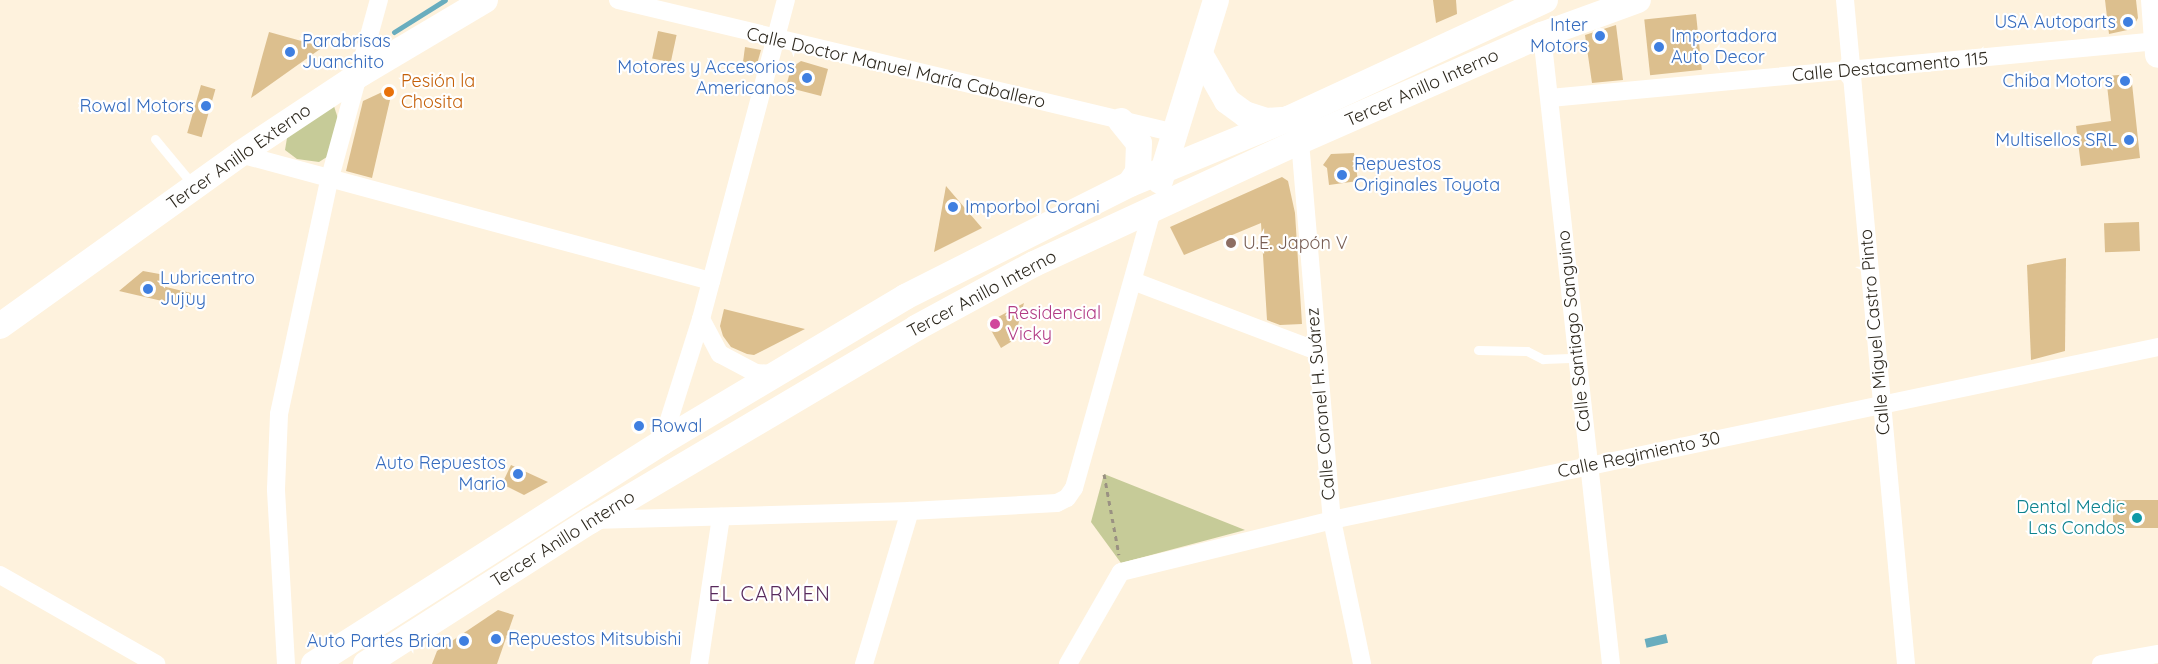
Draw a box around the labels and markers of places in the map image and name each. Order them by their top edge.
place label: USA Autoparts [1994,11,2116,33]
place label: Inter Motors [1530,15,1588,57]
marker: USA Autoparts [2121,15,2135,29]
place label: Importadora Auto Decor [1671,26,1777,68]
marker: Inter Motors [1593,29,1607,43]
place label: Parabrisas Juanchito [302,31,391,74]
marker: Importadora Auto Decor [1652,40,1666,54]
marker: Parabrisas Juanchito [283,45,297,59]
place label: Motores y Accesorios Americanos [617,57,795,100]
place label: Chiba Motors [2002,70,2113,92]
place label: Pesión la Chosita [401,71,475,113]
marker: Motores y Accesorios Americanos [800,71,814,85]
marker: Chiba Motors [2118,74,2132,88]
marker: Pesión la Chosita [382,85,396,99]
place label: Rowal Motors [80,95,194,117]
marker: Rowal Motors [199,99,213,113]
place label: Multisellos SRL [1995,129,2117,151]
marker: Multisellos SRL [2122,133,2136,147]
place label: Repuestos Originales Toyota [1354,154,1500,196]
marker: Repuestos Originales Toyota [1335,168,1349,182]
place label: Imporbol Corani [965,196,1100,218]
marker: Imporbol Corani [946,200,960,214]
place label: U.E. Japón V [1243,232,1348,254]
marker: U.E. Japón V [1224,236,1238,250]
place label: Lubricentro Jujuy [160,268,255,310]
marker: Lubricentro Jujuy [141,282,155,296]
place label: Residencial Vicky [1007,303,1101,346]
marker: Residencial Vicky [988,317,1002,331]
place label: Rowal [651,415,702,437]
marker: Rowal [632,419,646,433]
place label: Auto Repuestos Mario [375,453,506,496]
marker: Auto Repuestos Mario [511,467,525,481]
place label: Dental Medic Las Condos [2016,497,2125,540]
marker: Dental Medic Las Condos [2130,511,2144,525]
place label: Repuestos Mitsubishi [508,628,681,650]
place label: Auto Partes Brian [307,630,452,652]
marker: Repuestos Mitsubishi [489,632,503,646]
marker: Auto Partes Brian [457,634,471,648]

